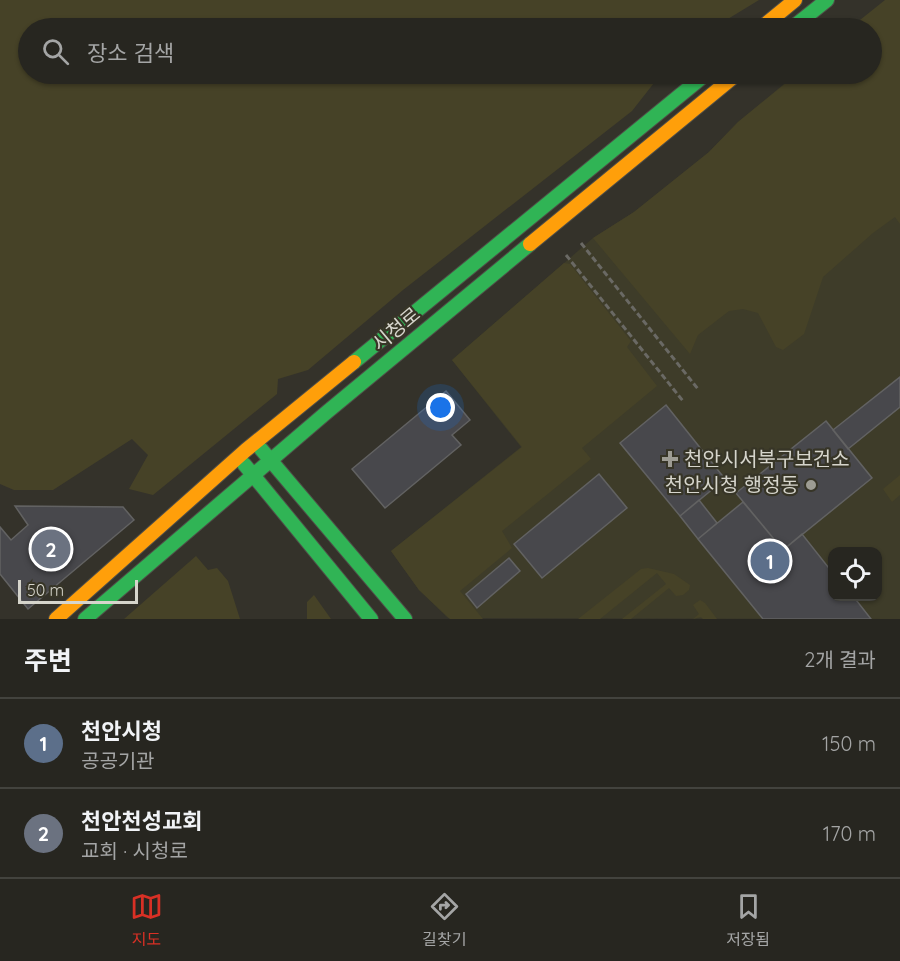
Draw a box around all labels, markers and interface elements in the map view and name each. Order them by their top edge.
search box [18,18,882,84]
icon: search [39,35,72,68]
text: 장소 검색 [87,39,174,67]
street label: 시청로 [366,301,425,356]
your location [426,393,455,422]
place label: 천안시서북구보건소 [684,446,850,471]
marker: 천안시서북구보건소 [661,450,679,468]
place label: 천안시청 행정동 [665,472,799,497]
marker: 천안시청 행정동 [804,478,818,492]
pin: 2 [32,526,70,572]
pin: 1 [750,538,790,584]
map controls [828,547,882,601]
button: locate [828,547,882,601]
scale bar [18,577,138,604]
text: 50 m [27,580,64,600]
text: 주변 [24,644,72,677]
text: 2개 결과 [804,647,876,672]
text: 천안시청 [81,717,162,745]
text: 1 [40,731,47,756]
text: 150 m [822,731,876,756]
text: 공공기관 [81,748,155,773]
text: 천안천성교회 [81,807,202,835]
text: 2 [38,821,49,846]
text: 170 m [823,821,876,846]
text: 교회 · 시청로 [81,838,188,863]
tab: 지도 [130,890,163,950]
tab: 길찾기 [422,890,466,950]
tab: 저장됨 [726,890,770,950]

